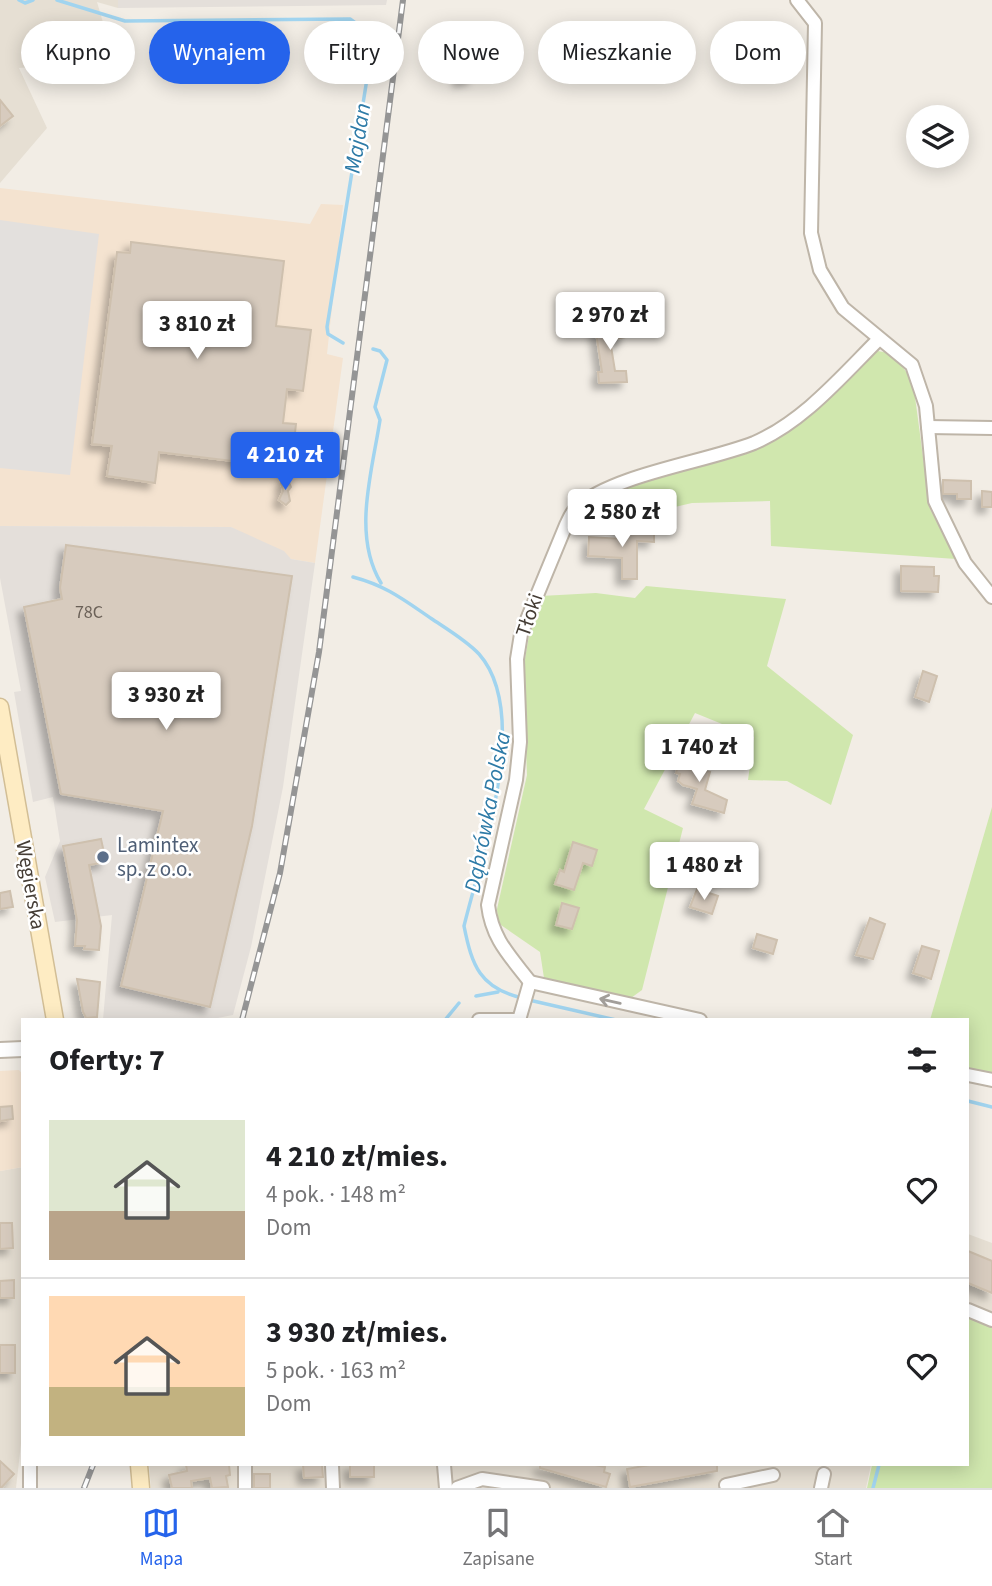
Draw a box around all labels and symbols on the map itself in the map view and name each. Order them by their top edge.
water label: Majdan [336,101,379,176]
pin: 2 970 zł [538,292,682,352]
pin: 3 810 zł [125,302,269,361]
pin: 4 210 zł [213,433,357,492]
pin: 2 580 zł [550,490,694,549]
street label: Tłoki [508,589,550,641]
house number: 78C [75,600,103,625]
pin: 3 930 zł [94,672,238,732]
pin: 1 740 zł [627,724,771,784]
water label: Dąbrówka Polska [456,729,519,895]
place label: Lamintex sp. z o.o. [117,830,199,884]
street label: Węgierska [8,838,54,932]
pin: 1 480 zł [632,842,776,902]
marker: Lamintex sp. z o.o. [95,849,111,865]
one-way arrow [599,993,622,1007]

